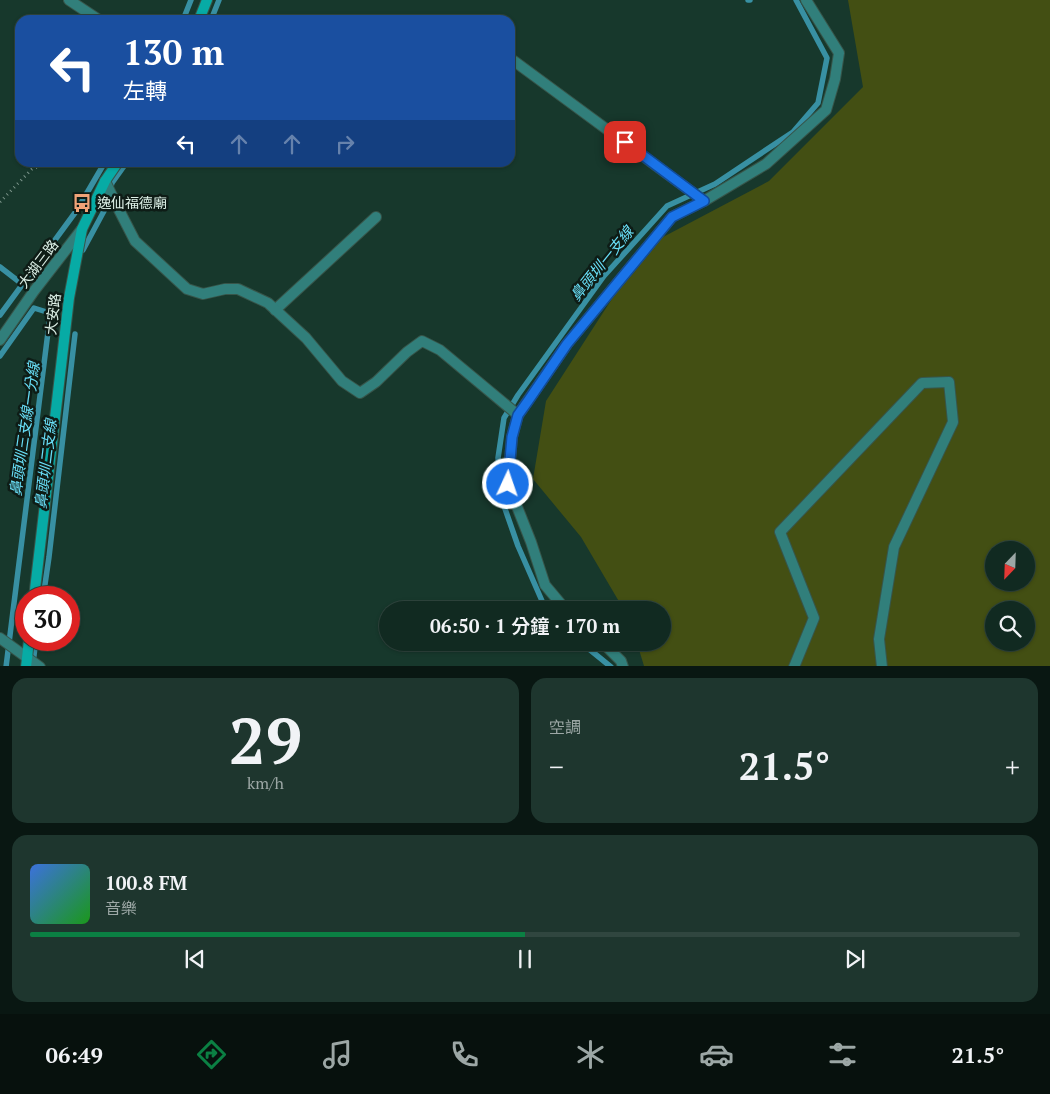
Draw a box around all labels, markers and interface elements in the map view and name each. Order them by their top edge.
text: 130 m [123,29,224,75]
icon: left [40,35,105,100]
text: 左轉 [123,76,167,105]
pin [604,121,646,163]
icon: arrive [611,128,639,156]
icon: left [172,130,200,158]
icon: ahead [225,130,253,158]
icon: ahead [278,130,306,158]
icon: right [331,130,359,158]
bus stop icon: 逸仙福德廟 [71,192,93,214]
place label: 逸仙福德廟 [97,193,167,212]
water label: 鼻頭圳一支線 [565,221,639,305]
street label: 大湖三路 [13,236,62,292]
street label: 大安路 [41,292,64,336]
water label: 鼻頭圳三支線一分線 [5,359,44,497]
water label: 鼻頭圳二支線 [30,416,61,510]
position arrow [481,457,533,509]
north arrow [985,541,1035,591]
map controls [985,541,1035,651]
speed limit sign: 30 [15,586,80,651]
button: search [985,601,1035,651]
text: 06:50 · 1 分鐘 · 170 m [430,613,620,638]
text: 29 [229,696,302,783]
text: 空調 [549,716,581,738]
text: 21.5° [739,741,830,791]
text: − [549,748,564,785]
text: + [1005,748,1020,785]
text: km/h [247,772,284,794]
text: 100.8 FM [105,870,187,895]
text: 音樂 [105,897,137,919]
icon: previous [181,945,209,973]
icon: pause [511,945,539,973]
icon: next [841,945,869,973]
icon: directions [194,1037,229,1072]
icon: music [320,1037,355,1072]
icon: phone [447,1037,482,1072]
icon: climate [573,1037,608,1072]
icon: car [699,1037,734,1072]
icon: filters [825,1037,860,1072]
text: 06:49 [46,1040,103,1069]
text: 21.5° [951,1040,1004,1069]

